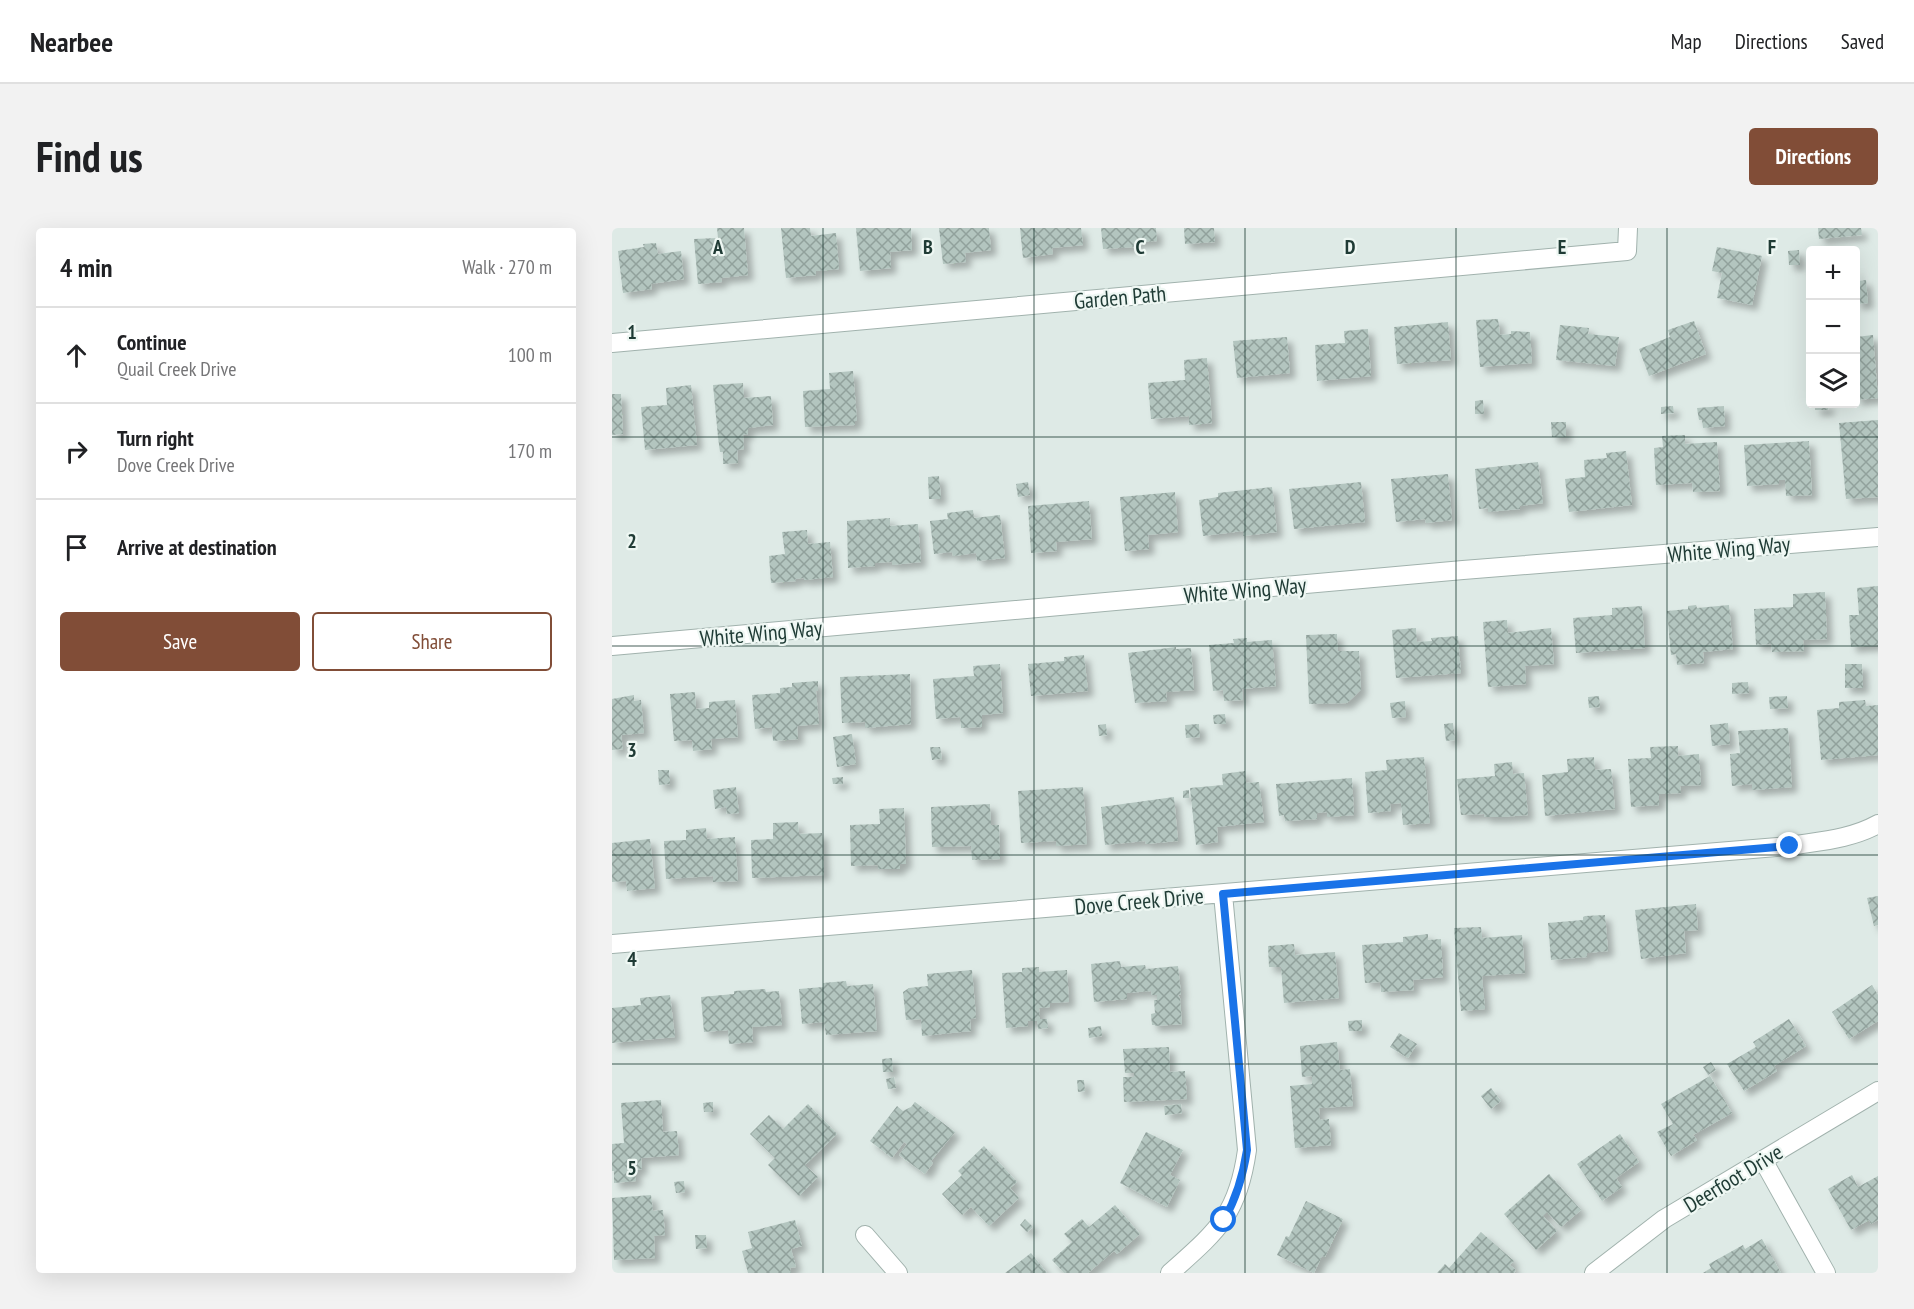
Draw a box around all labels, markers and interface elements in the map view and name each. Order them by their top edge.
text: Nearbee [30,23,113,60]
text: Map [1671,28,1702,55]
text: Directions [1735,28,1808,55]
text: Saved [1841,28,1884,55]
button: Directions [1749,128,1878,185]
text: Find us [36,129,143,184]
text: A [712,234,724,260]
text: B [923,234,933,260]
text: C [1135,234,1145,260]
text: D [1345,234,1356,260]
text: E [1558,234,1566,260]
text: F [1768,234,1776,260]
map controls [1806,246,1860,408]
button: + [1806,246,1860,300]
text: 4 min [60,251,113,284]
text: Walk · 270 m [462,254,552,280]
street label: Garden Path [1073,279,1167,315]
button: − [1806,300,1860,354]
text: 1 [627,319,637,345]
text: Continue [117,328,187,356]
icon: ahead [60,339,93,372]
text: 100 m [508,342,552,368]
button: layers [1806,354,1860,408]
text: Quail Creek Drive [117,356,237,382]
text: Turn right [117,424,194,452]
icon: right [60,435,93,468]
text: 170 m [508,438,552,464]
text: Dove Creek Drive [117,452,235,478]
text: 2 [627,528,637,554]
street label: White Wing Way [1667,530,1792,568]
icon: arrive [60,531,93,564]
text: Arrive at destination [117,533,277,561]
street label: White Wing Way [1183,571,1308,609]
button: Save [60,612,300,671]
button: Share [312,612,552,671]
street label: White Wing Way [699,614,824,652]
text: 3 [627,737,637,763]
route end [1776,832,1802,858]
street label: Dove Creek Drive [1073,881,1205,921]
text: 4 [627,946,637,972]
street label: Deerfoot Drive [1678,1137,1788,1219]
text: 5 [627,1155,637,1181]
route start [1210,1206,1236,1232]

